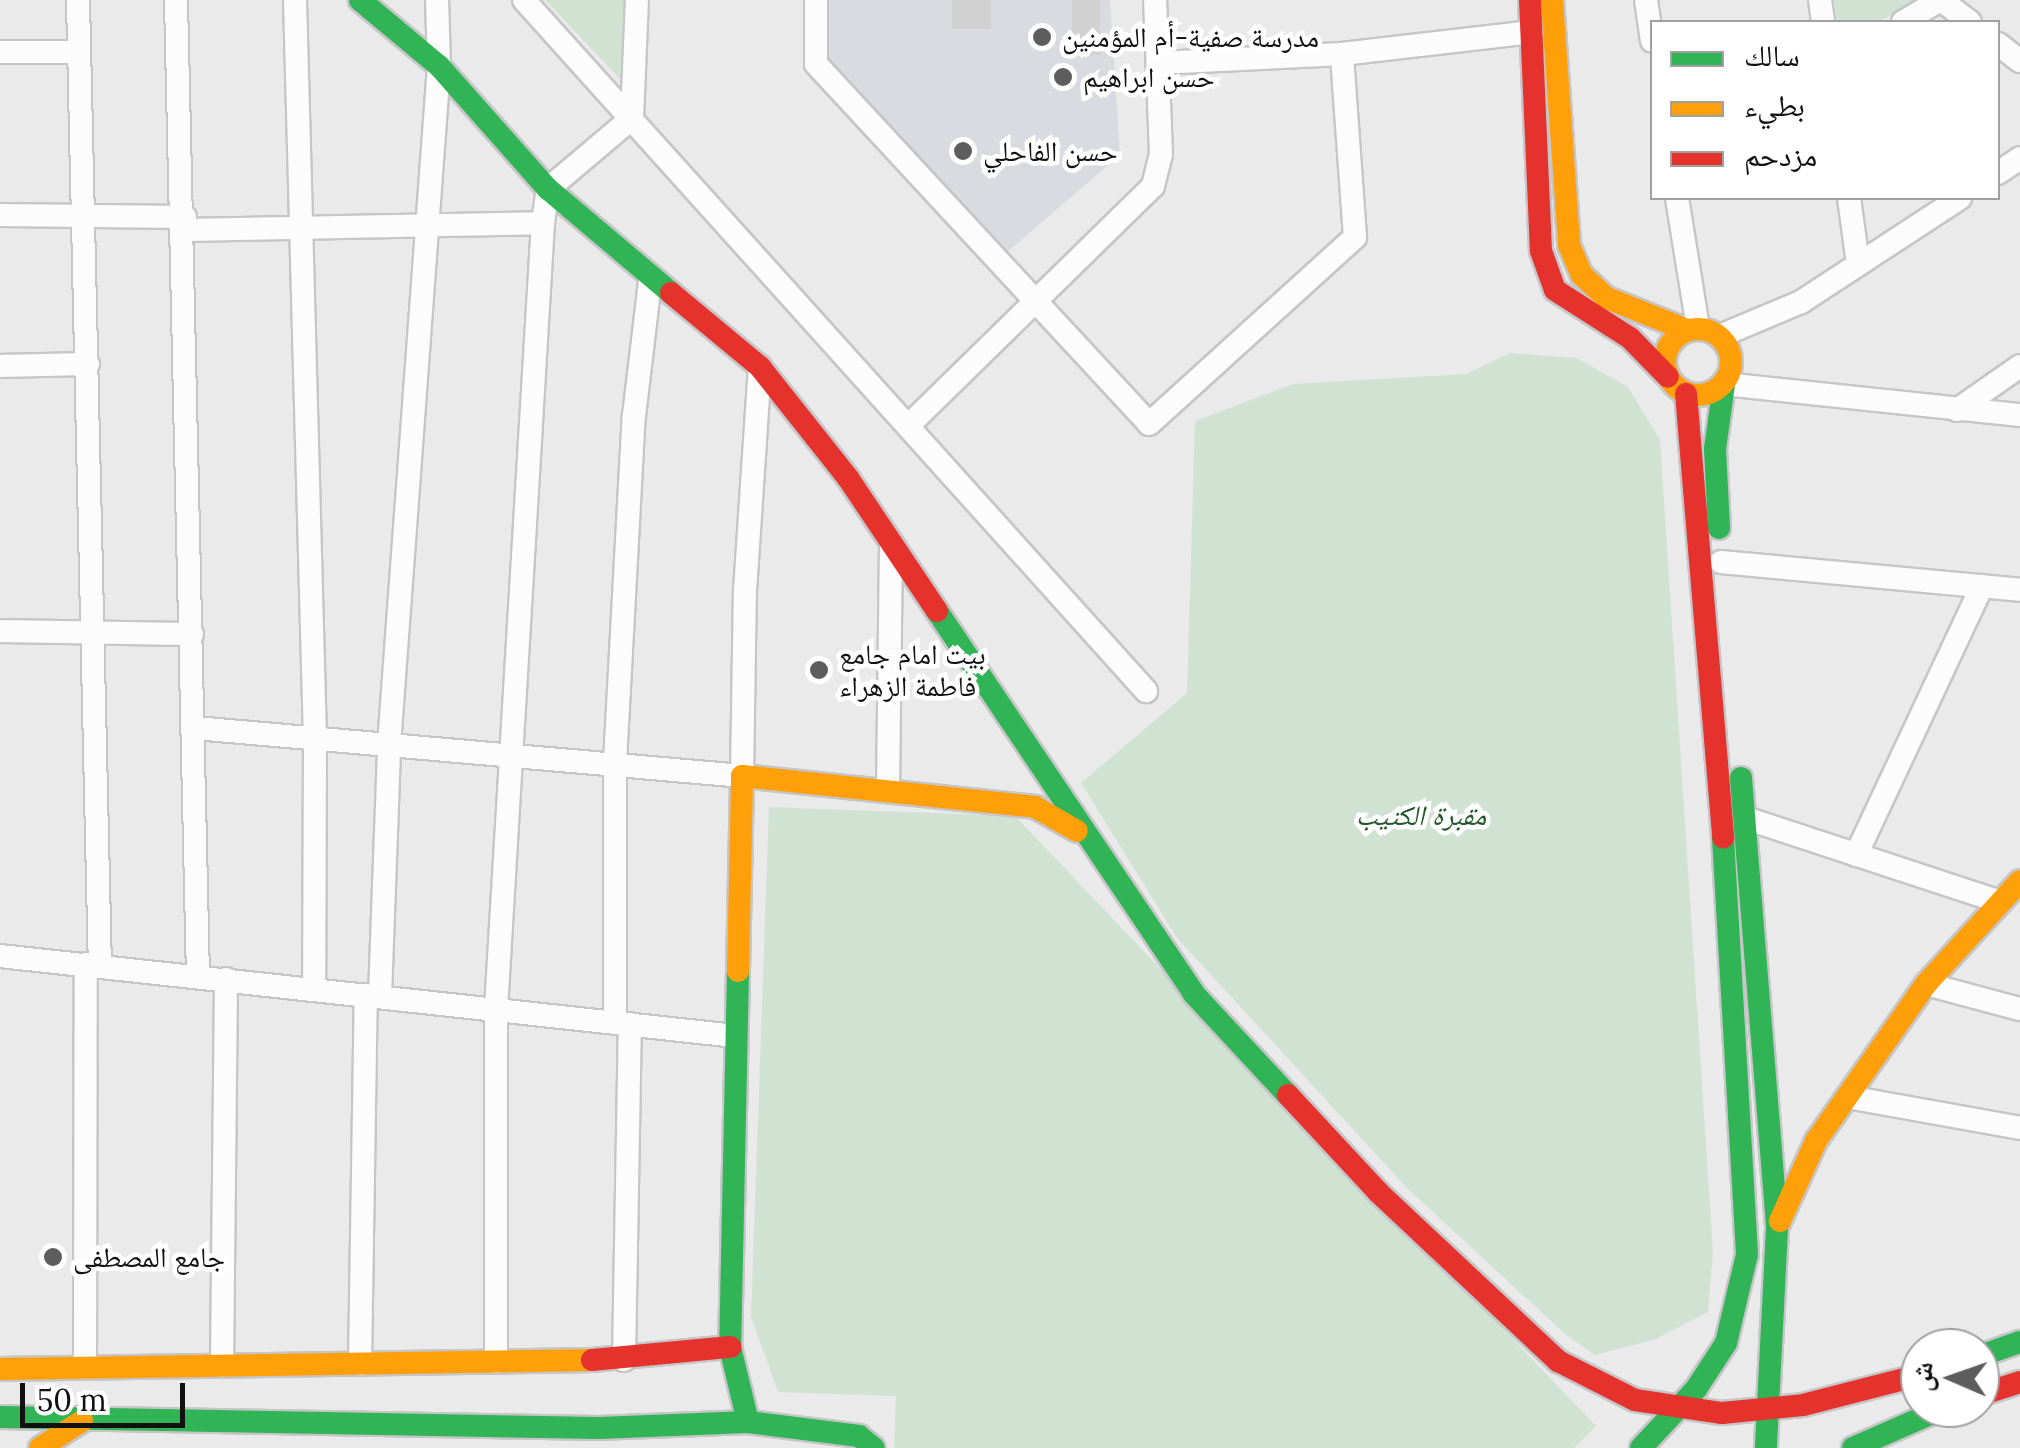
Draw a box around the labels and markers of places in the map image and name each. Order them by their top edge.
place label: مدرسة صفية-أم المؤمنين [1062,20,1319,54]
marker: مدرسة صفية-أم المؤمنين [1031,26,1053,48]
place label: حسن ابراهيم [1083,60,1215,94]
marker: حسن ابراهيم [1052,66,1074,88]
place label: حسن الفاحلي [983,134,1118,168]
marker: حسن الفاحلي [952,140,974,162]
place label: بيت امام جامع فاطمة الزهراء [839,637,986,703]
marker: بيت امام جامع فاطمة الزهراء [808,659,830,681]
place label: جامع المصطفى [73,1240,225,1274]
marker: جامع المصطفى [42,1246,64,1268]

